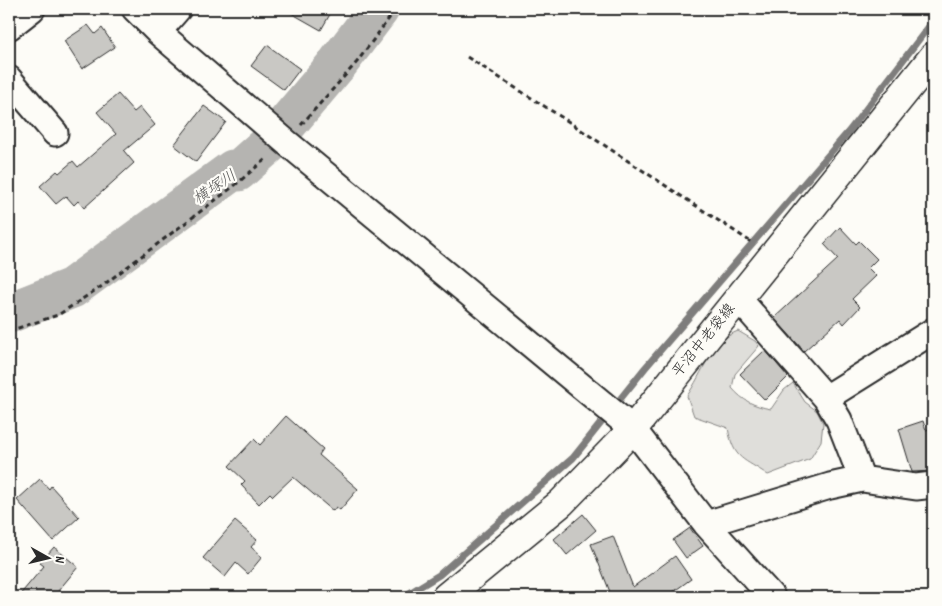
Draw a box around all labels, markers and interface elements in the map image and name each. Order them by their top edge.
water label: 横塚川 [189,165,242,211]
street label: 平沼中老袋線 [668,299,741,383]
north arrow [22,534,72,584]
text: N [48,555,69,564]

